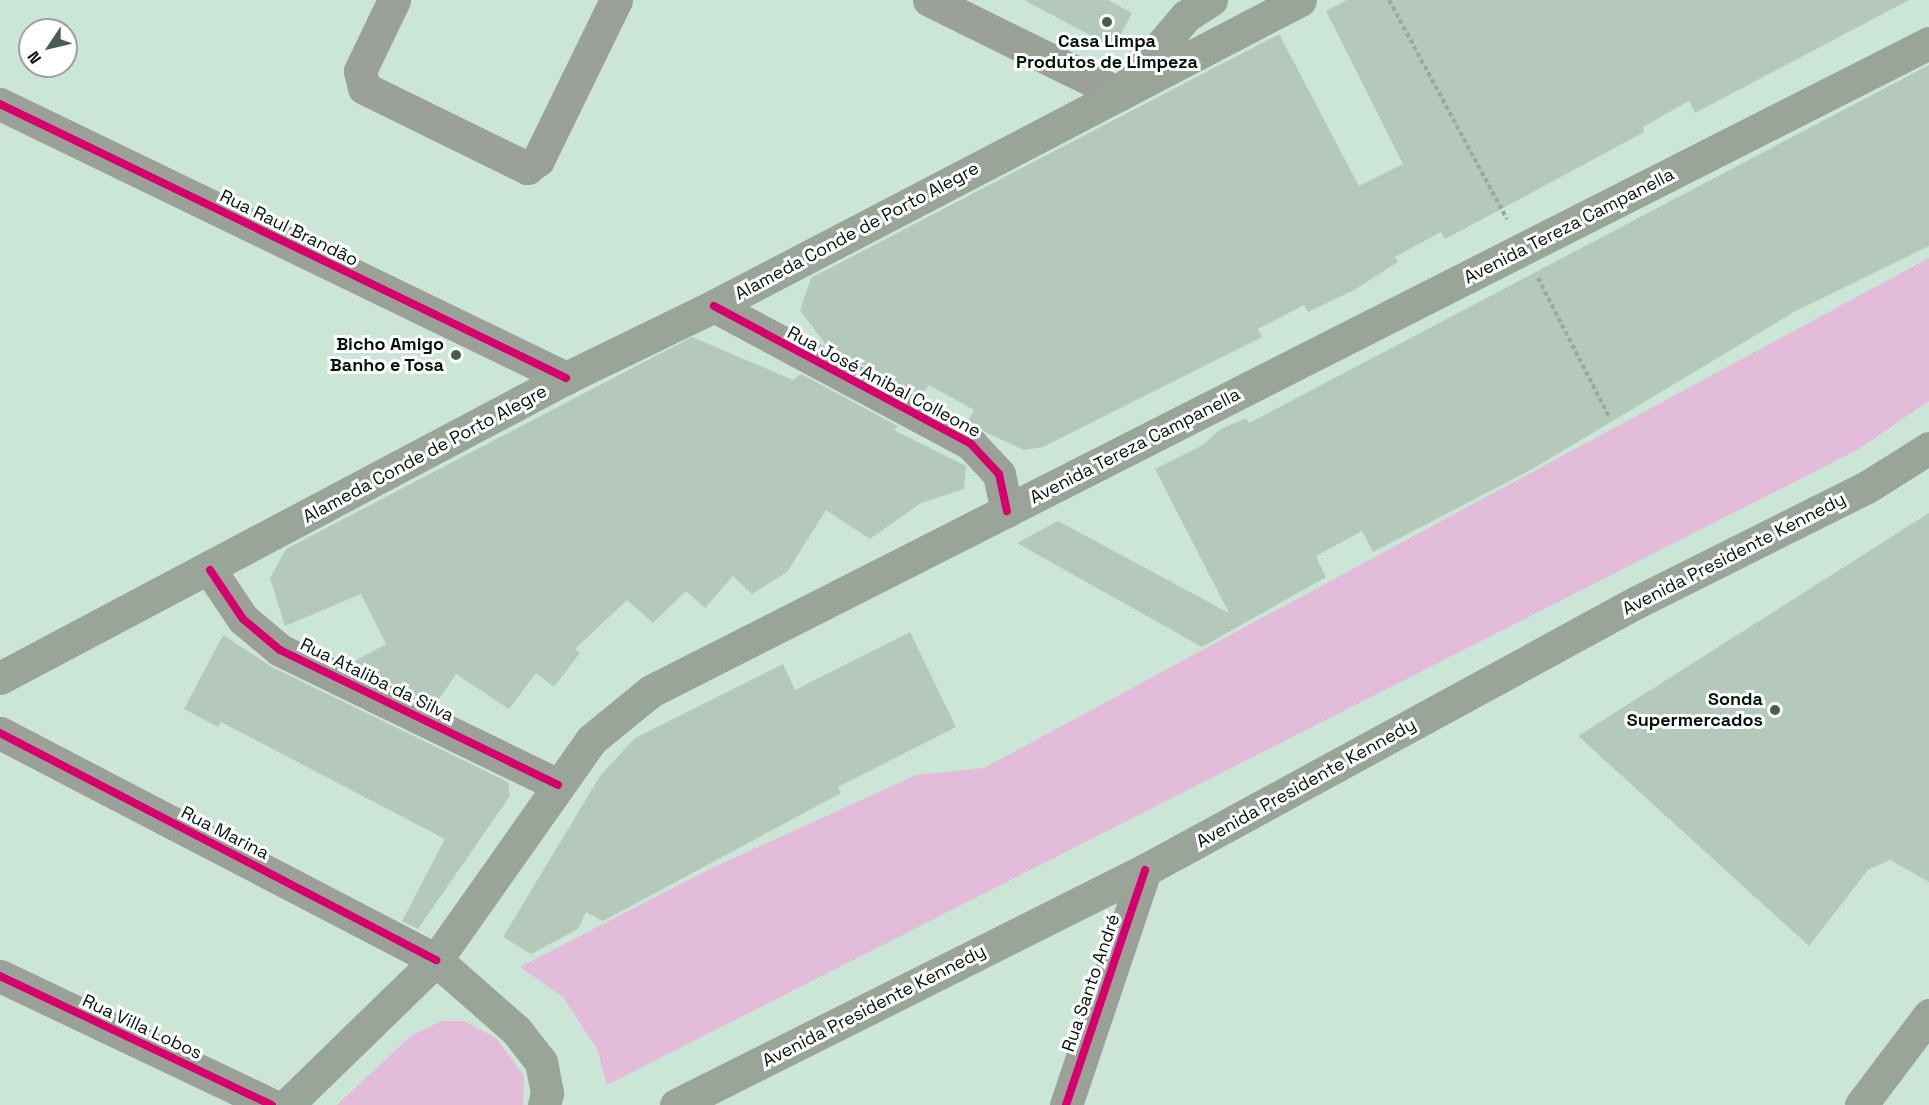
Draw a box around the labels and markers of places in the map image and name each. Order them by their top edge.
marker: Casa Limpa Produtos de Limpeza [1100,15,1114,29]
place label: Casa Limpa Produtos de Limpeza [1016,31,1198,74]
place label: Bicho Amigo Banho e Tosa [329,334,444,376]
marker: Bicho Amigo Banho e Tosa [449,348,463,362]
place label: Sonda Supermercados [1627,689,1763,732]
marker: Sonda Supermercados [1768,703,1782,717]

